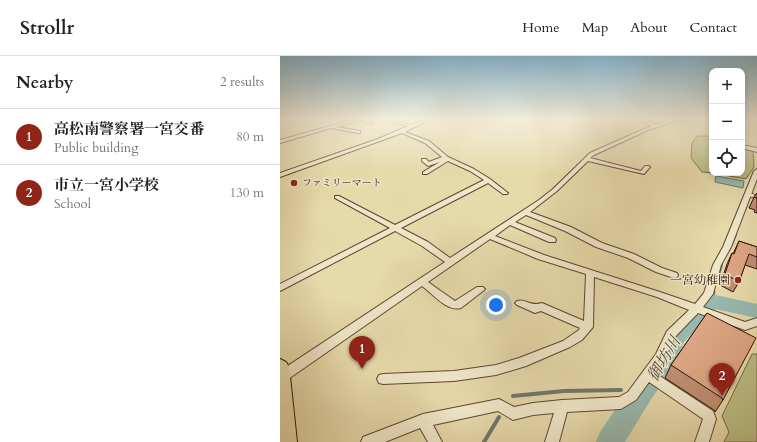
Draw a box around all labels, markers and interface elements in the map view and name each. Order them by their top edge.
text: Strollr [20,15,74,41]
text: Home [522,18,560,37]
text: Map [582,18,608,37]
text: About [630,18,667,37]
text: Contact [689,18,737,37]
map controls [709,68,745,176]
button: + [709,68,745,104]
text: Nearby [16,71,73,94]
text: 2 results [220,73,264,91]
button: − [709,104,745,140]
text: 高松南警察署一宮交番 [54,119,204,139]
text: 1 [26,128,32,146]
text: 80 m [236,128,264,146]
text: Public building [54,139,139,157]
button: locate [709,140,745,176]
text: 市立一宮小学校 [54,175,159,195]
place label: ファミリーマート [302,176,382,190]
marker: ファミリーマート [289,178,299,188]
text: 2 [26,184,32,202]
text: 130 m [230,184,264,202]
text: School [54,195,91,213]
place label: 一宮幼稚園 [670,272,730,288]
marker: 一宮幼稚園 [733,275,743,285]
your location [486,295,506,315]
water label: 御坊川 [642,331,687,385]
pin: 1 [349,336,375,369]
pin: 2 [709,363,735,396]

